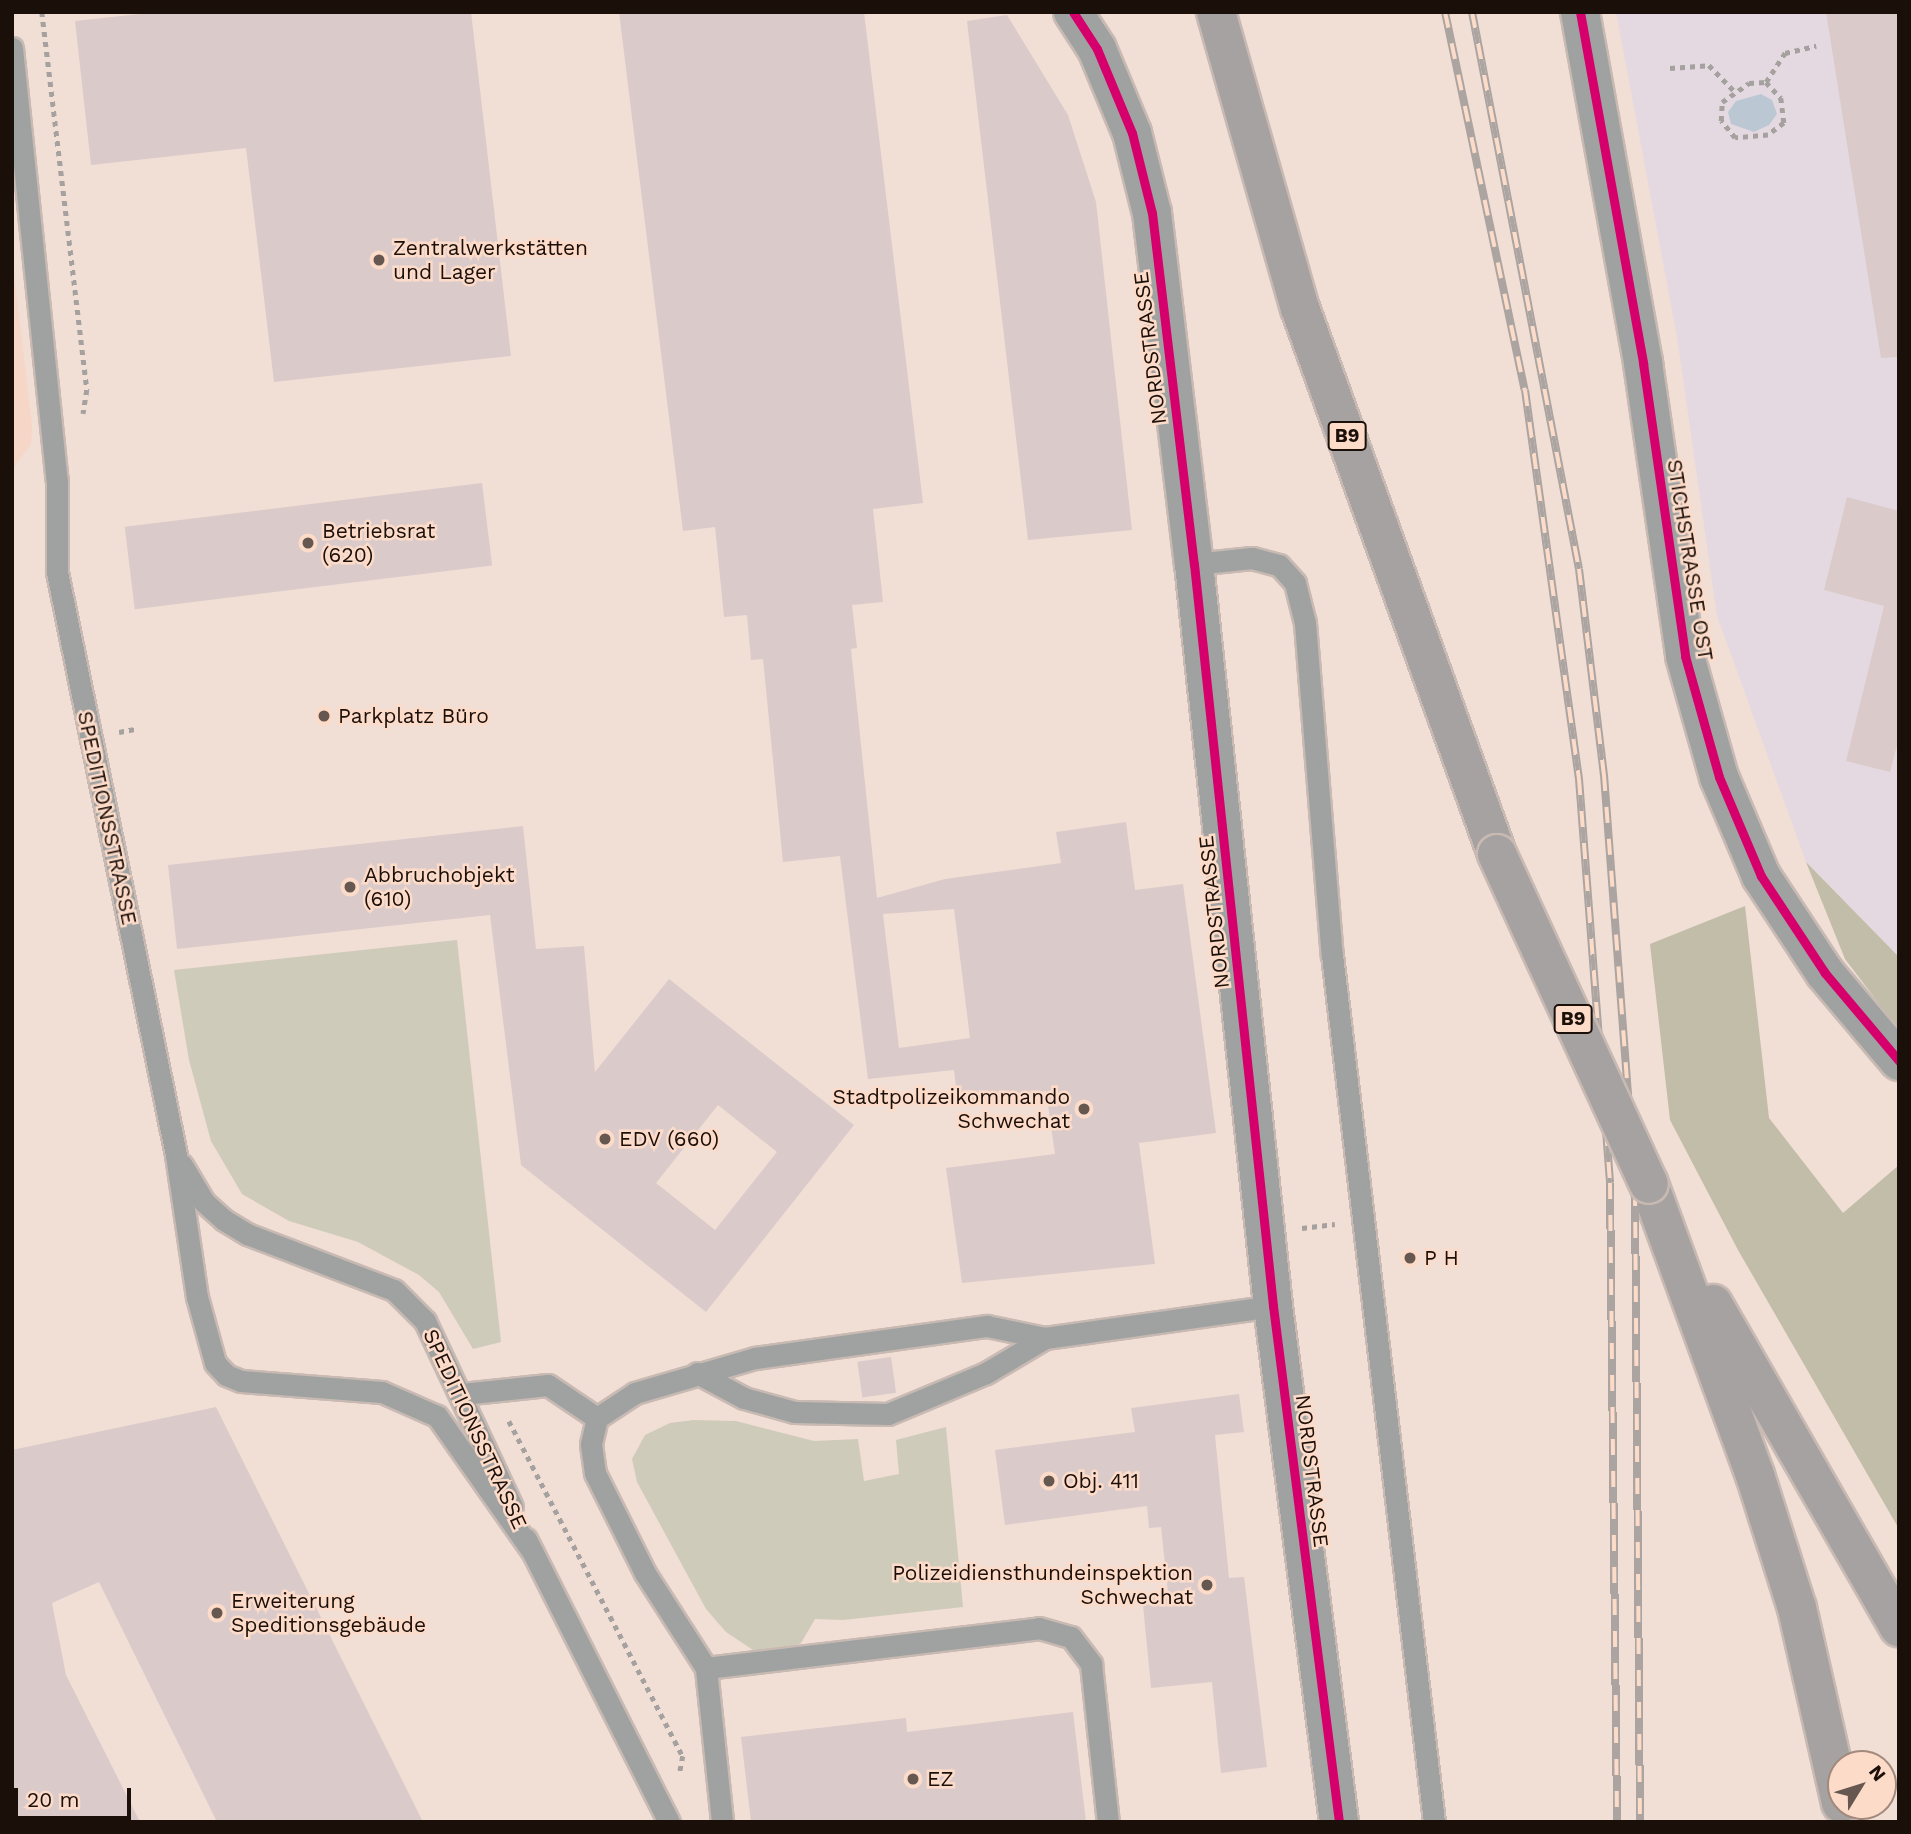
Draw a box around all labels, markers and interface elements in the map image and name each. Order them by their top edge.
place label: Zentralwerkstätten und Lager [393,235,588,285]
marker: Zentralwerkstätten und Lager [371,252,387,268]
street label: NORDSTRASSE [1128,270,1172,426]
road number: B9 [1326,420,1368,452]
street label: STICHSTRASSE OST [1662,458,1718,662]
place label: Betriebsrat (620) [322,518,435,568]
marker: Betriebsrat (620) [300,535,316,551]
place label: Parkplatz Büro [338,703,489,729]
marker: Parkplatz Büro [316,708,332,724]
street label: SPEDITIONSSTRASSE [72,709,142,927]
street label: NORDSTRASSE [1193,834,1235,990]
place label: Abbruchobjekt (610) [364,862,515,912]
marker: Abbruchobjekt (610) [342,879,358,895]
road number: B9 [1552,1004,1594,1035]
place label: Stadtpolizeikommando Schwechat [833,1084,1070,1134]
marker: Stadtpolizeikommando Schwechat [1076,1101,1092,1117]
place label: EDV (660) [619,1126,720,1152]
marker: EDV (660) [597,1131,613,1147]
place label: P H [1424,1245,1459,1271]
marker: P H [1402,1250,1418,1266]
street label: SPEDITIONSSTRASSE [418,1325,532,1533]
street label: NORDSTRASSE [1290,1393,1334,1549]
place label: Obj. 411 [1063,1468,1139,1494]
marker: Obj. 411 [1041,1473,1057,1489]
place label: Polizeidiensthundeinspektion Schwechat [892,1560,1193,1610]
marker: Polizeidiensthundeinspektion Schwechat [1199,1577,1215,1593]
place label: Erweiterung Speditionsgebäude [231,1588,426,1638]
marker: Erweiterung Speditionsgebäude [209,1605,225,1621]
north arrow [1827,1750,1897,1820]
text: N [1864,1760,1891,1786]
place label: EZ [927,1766,954,1792]
marker: EZ [905,1771,921,1787]
scale bar [18,1774,135,1818]
text: 20 m [27,1787,79,1812]

